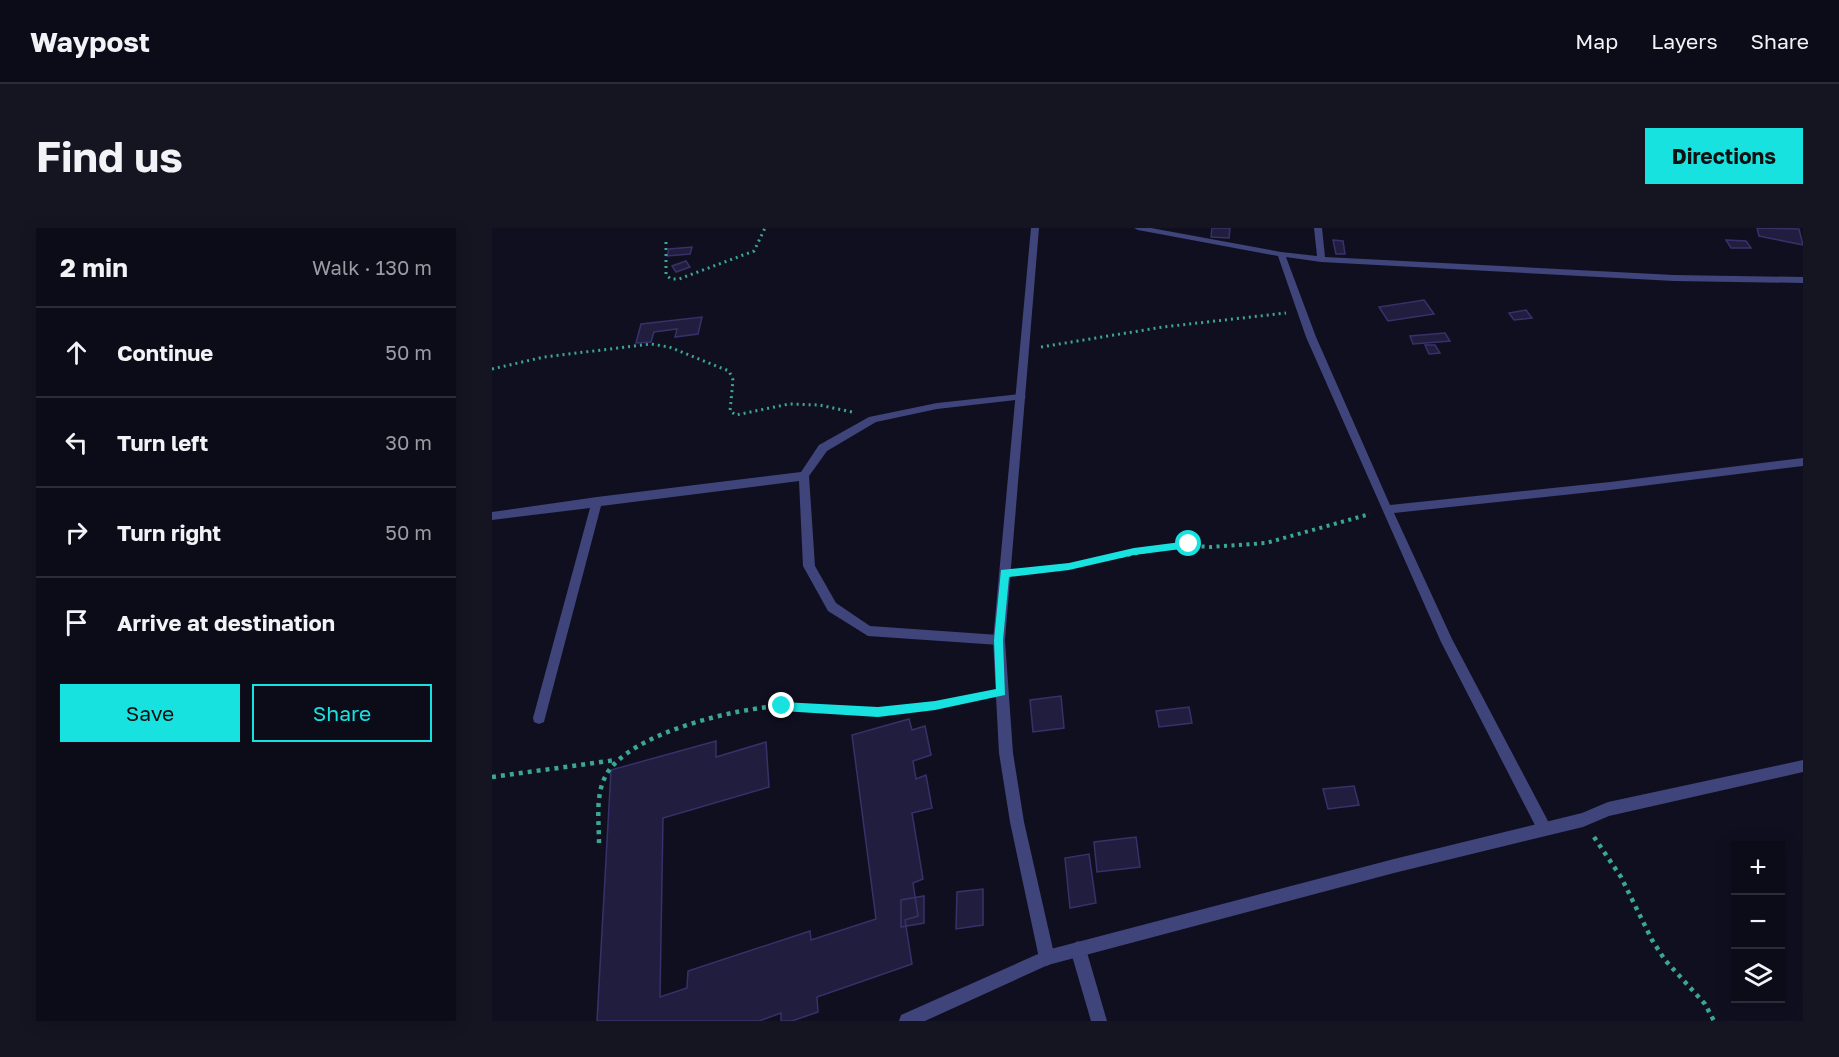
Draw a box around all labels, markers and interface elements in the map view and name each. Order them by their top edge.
text: Waypost [30,25,150,58]
text: Map [1575,28,1618,54]
text: Layers [1651,28,1718,54]
text: Share [1751,28,1809,54]
button: Directions [1645,128,1803,184]
text: Find us [36,131,183,181]
text: 2 min [60,252,128,283]
text: Walk · 130 m [312,255,432,279]
icon: ahead [60,336,93,369]
text: Continue [117,339,213,366]
text: 50 m [385,340,432,364]
icon: left [60,426,93,459]
text: Turn left [117,429,208,456]
text: 30 m [385,430,432,454]
icon: right [60,516,93,549]
text: Turn right [117,519,221,546]
text: 50 m [385,520,432,544]
route start [1175,530,1201,556]
icon: arrive [60,606,93,639]
text: Arrive at destination [117,609,335,636]
button: Save [60,684,240,742]
button: Share [252,684,432,742]
route end [768,692,794,718]
map controls [1731,841,1785,1003]
button: + [1731,841,1785,895]
button: − [1731,895,1785,949]
button: layers [1731,949,1785,1003]

